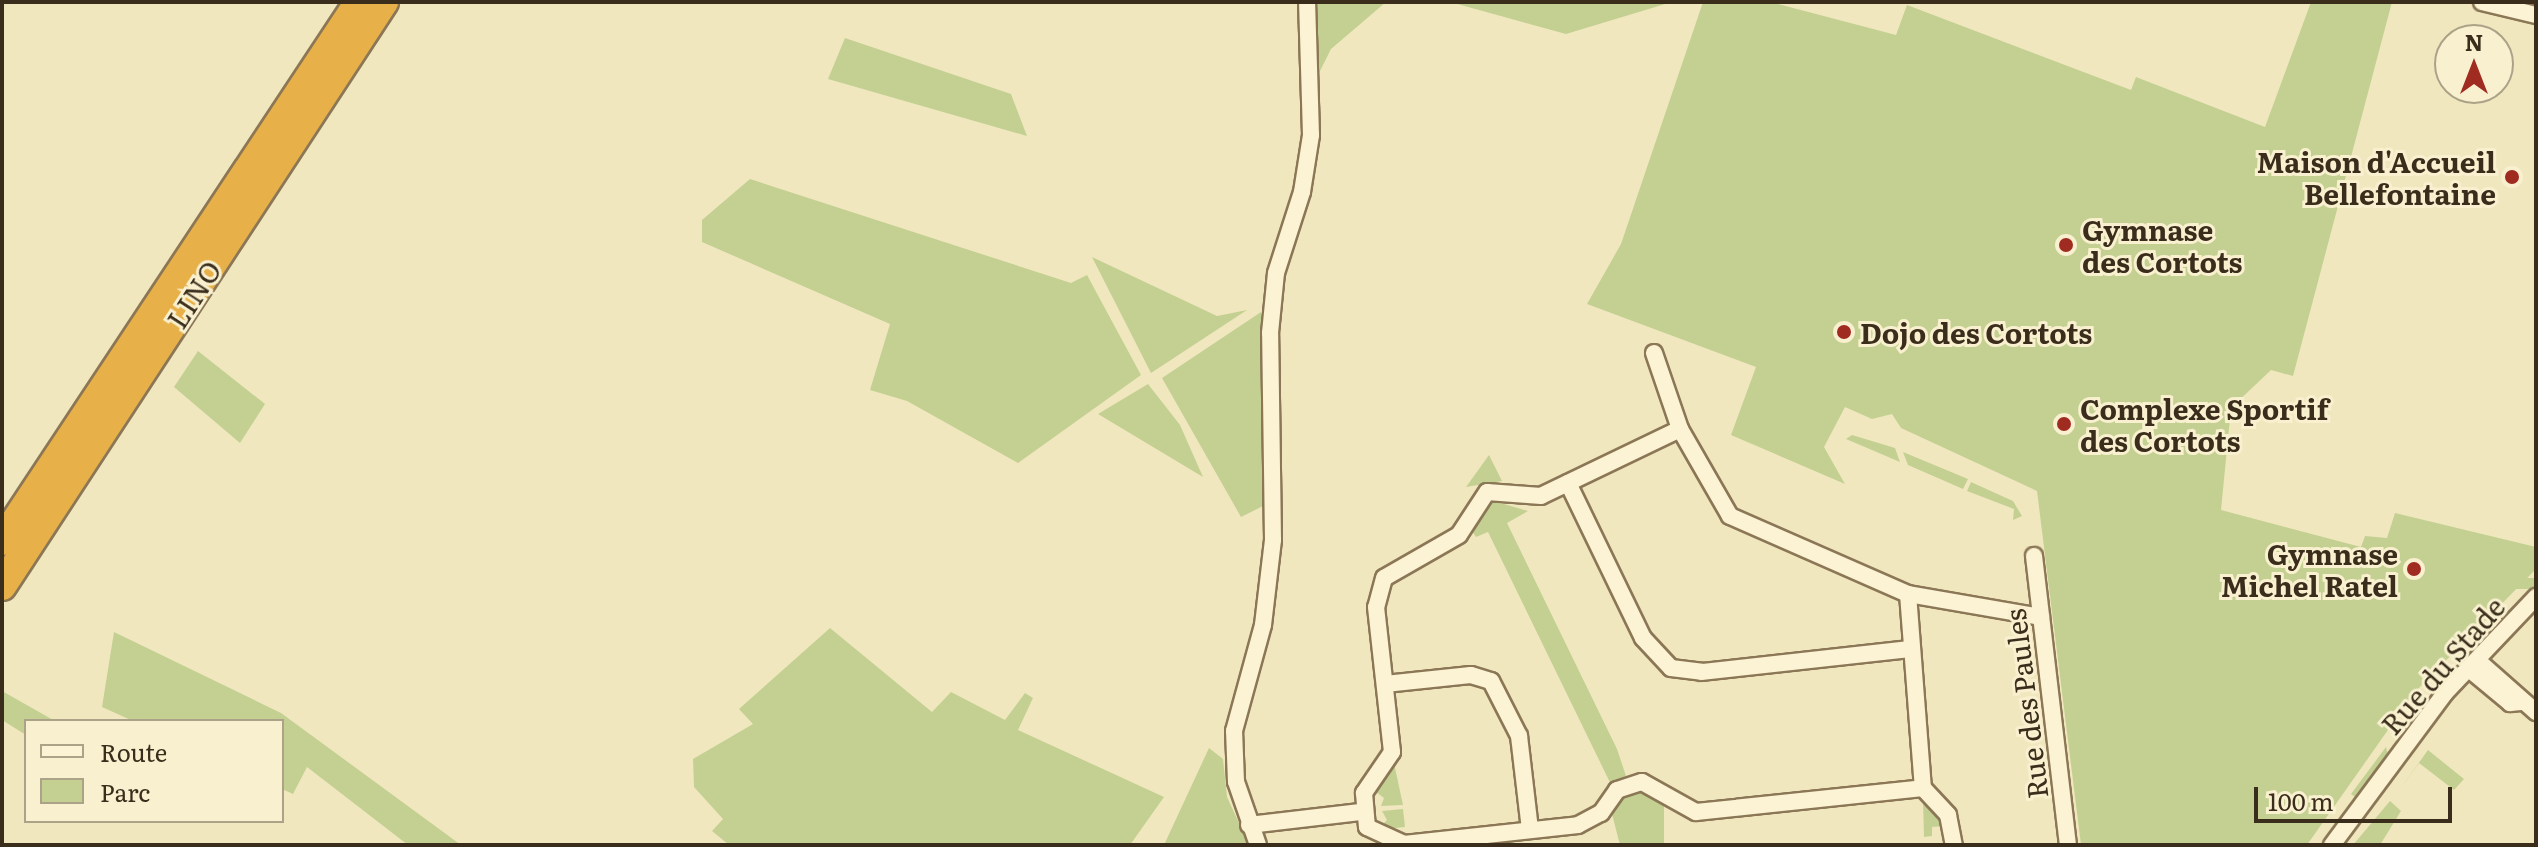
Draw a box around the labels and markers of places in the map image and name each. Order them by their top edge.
place label: Maison d'Accueil Bellefontaine [2257,144,2496,210]
marker: Maison d'Accueil Bellefontaine [2503,168,2521,186]
place label: Gymnase des Cortots [2082,212,2242,278]
marker: Gymnase des Cortots [2057,236,2075,254]
place label: Dojo des Cortots [1860,315,2092,349]
marker: Dojo des Cortots [1835,323,1853,341]
place label: Complexe Sportif des Cortots [2080,391,2329,457]
marker: Complexe Sportif des Cortots [2055,415,2073,433]
place label: Gymnase Michel Ratel [2221,536,2398,602]
marker: Gymnase Michel Ratel [2405,560,2423,578]

